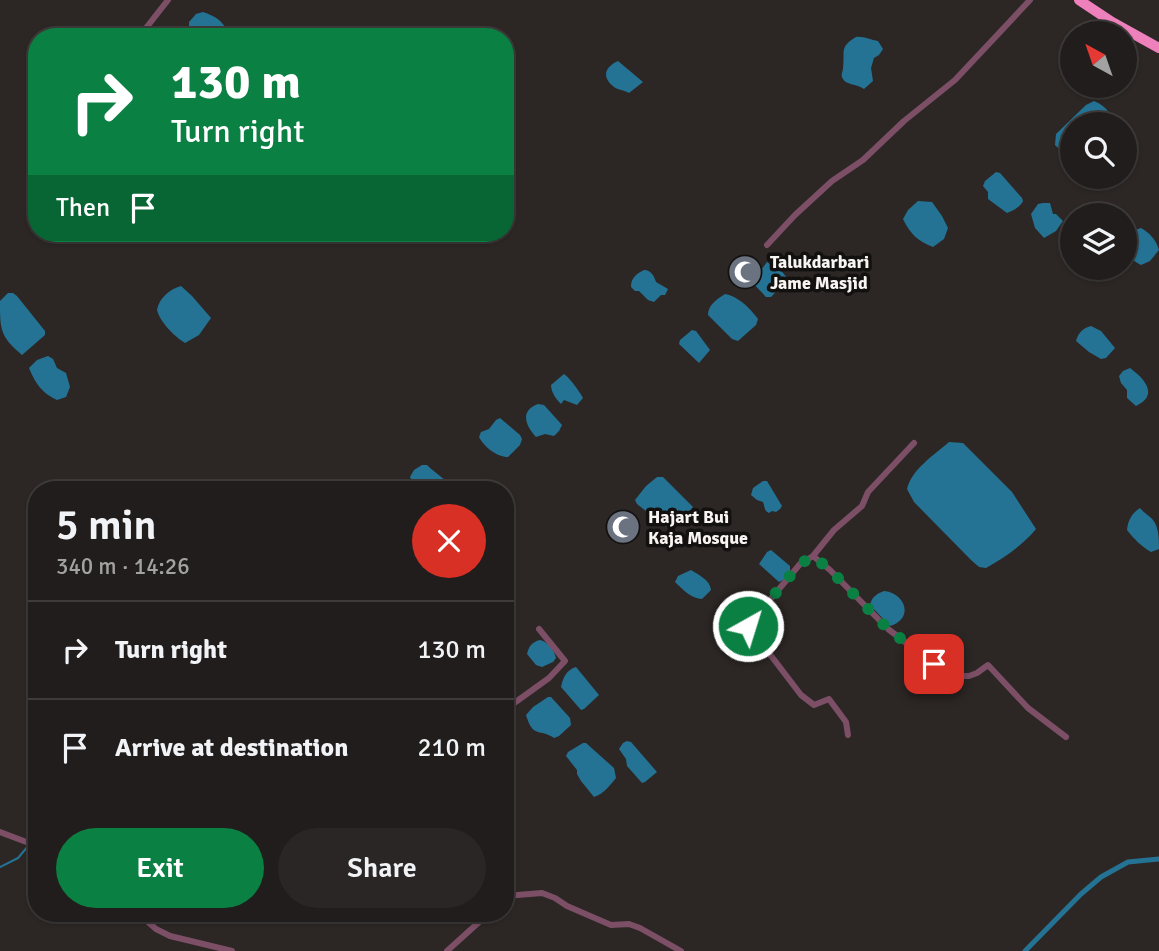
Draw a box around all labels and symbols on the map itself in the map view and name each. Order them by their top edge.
north arrow [1060,21,1138,98]
place label: Talukdarbari Jame Masjid [770,251,869,294]
mosque icon: Talukdarbari Jame Masjid [726,253,764,291]
place label: Hajart Bui Kaja Mosque [648,506,748,549]
mosque icon: Hajart Bui Kaja Mosque [604,508,642,546]
position arrow [711,589,785,663]
pin [904,634,964,694]

